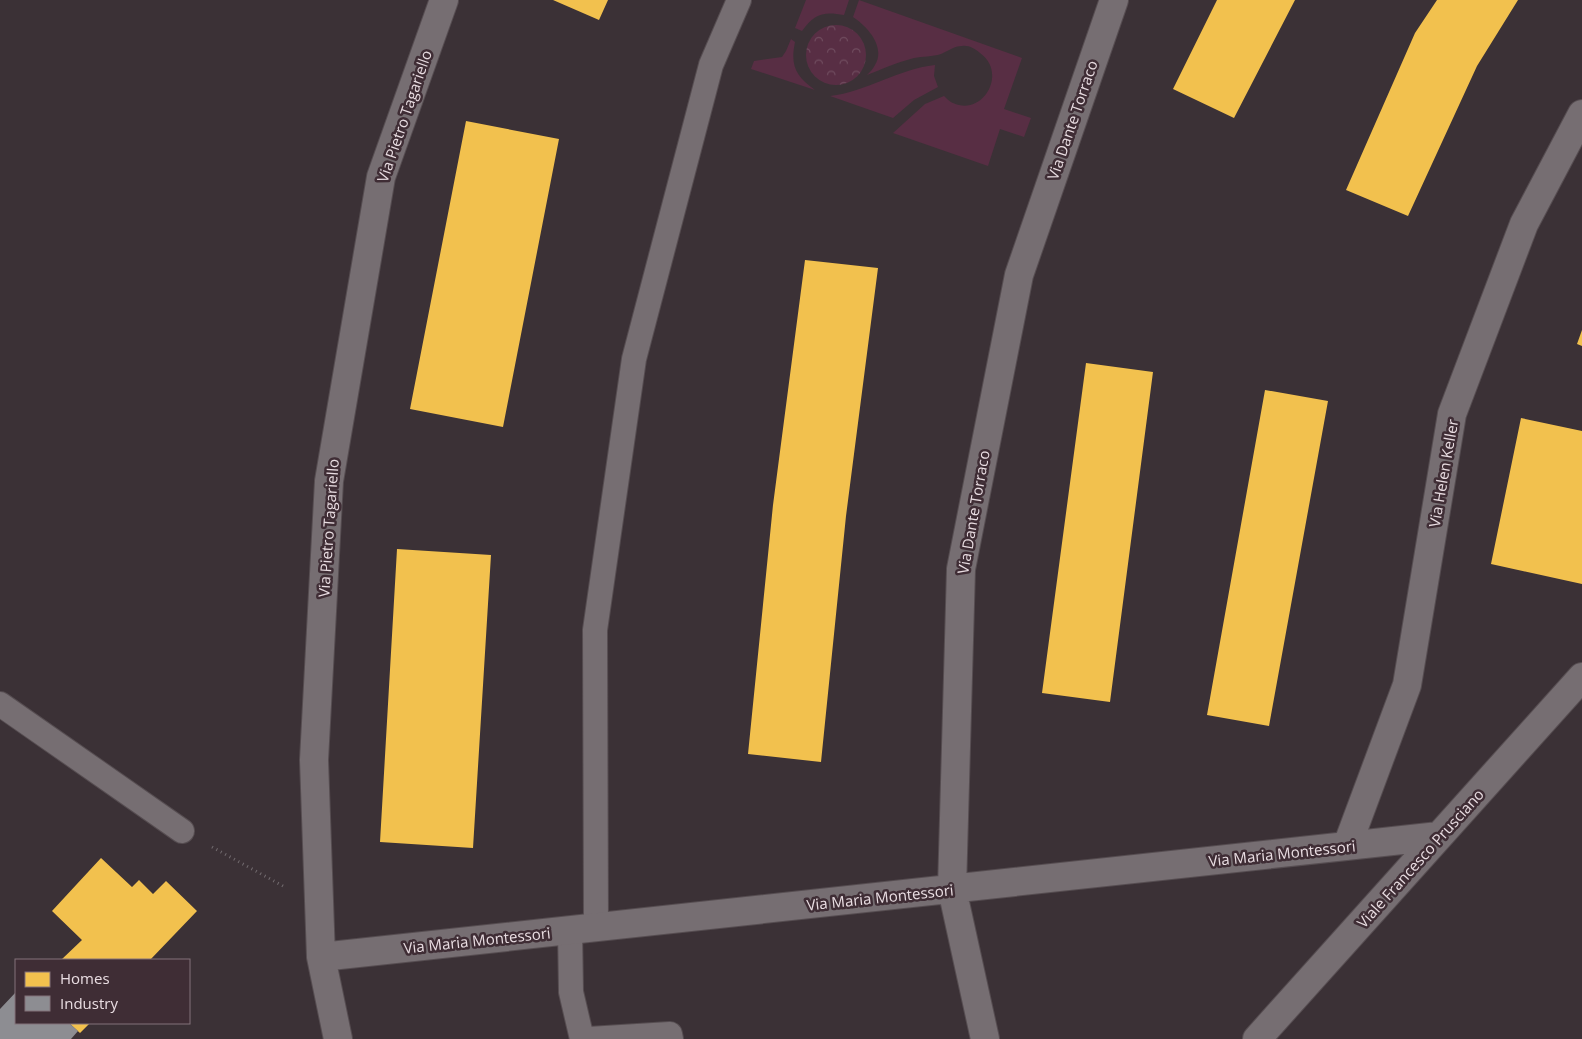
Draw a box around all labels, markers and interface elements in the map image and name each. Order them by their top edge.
street label: Via Pietro Tagariello [372,47,436,185]
street label: Via Dante Torraco [1042,58,1102,182]
street label: Via Helen Keller [1424,417,1462,529]
street label: Via Dante Torraco [952,449,994,575]
street label: Via Pietro Tagariello [313,458,343,598]
street label: Viale Francesco Prusciano [1352,784,1488,932]
street label: Via Maria Montessori [1208,835,1356,871]
street label: Via Maria Montessori [806,879,954,915]
street label: Via Maria Montessori [403,922,551,958]
legend [15,959,190,1024]
text: Homes [60,968,110,988]
text: Industry [60,993,118,1013]

